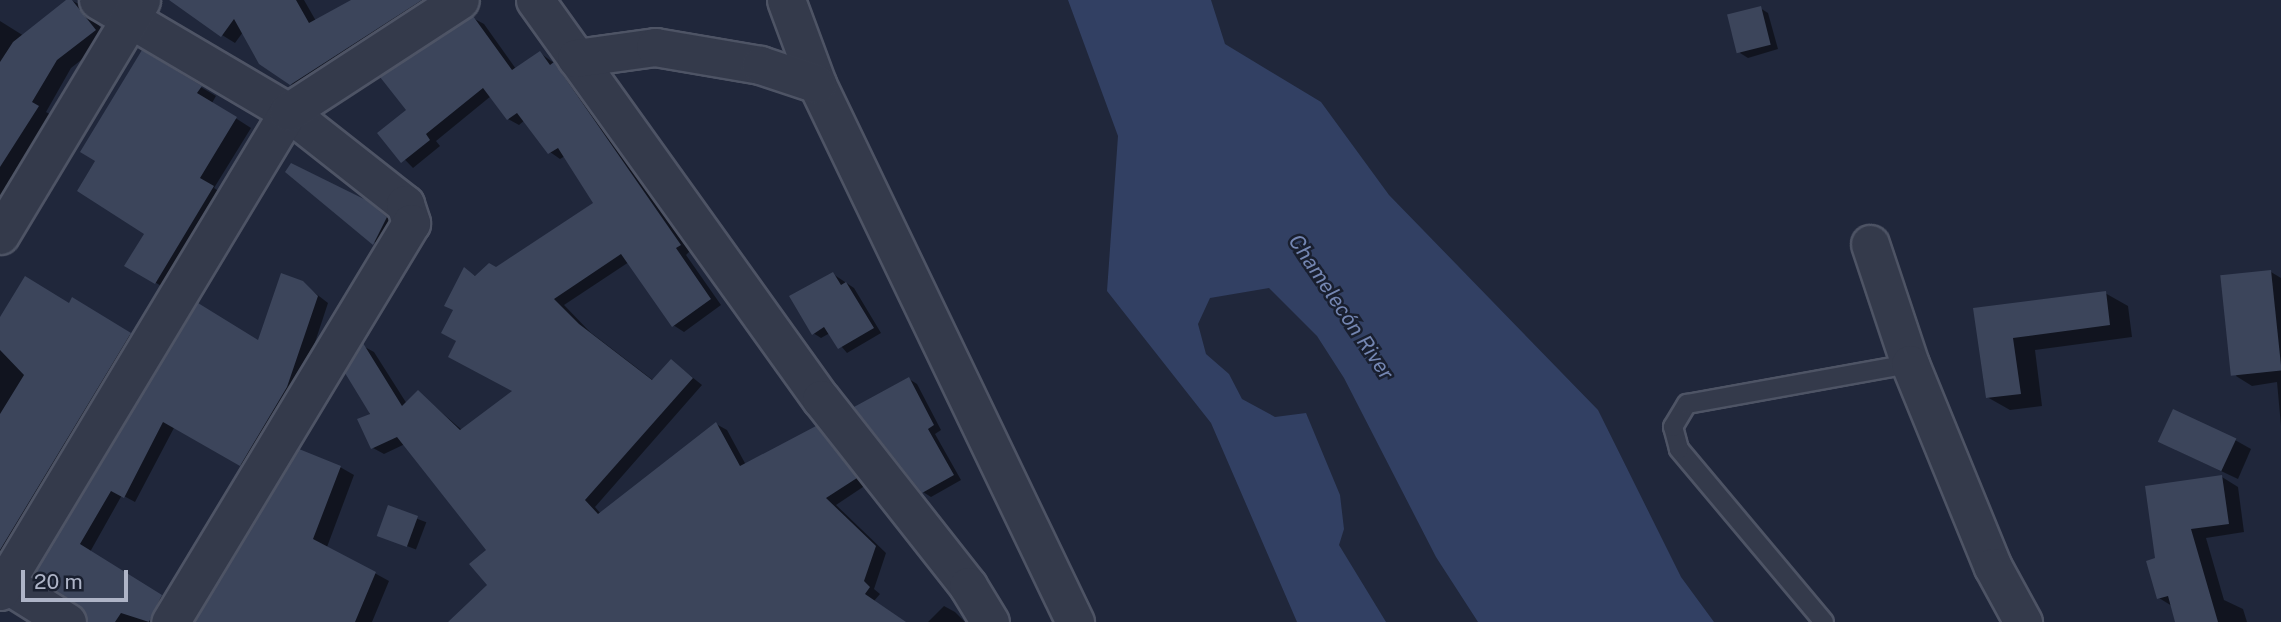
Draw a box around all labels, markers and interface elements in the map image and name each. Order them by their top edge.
water label: Chamelecón River [1283,229,1399,385]
scale bar [24,556,131,600]
text: 20 m [34,569,83,594]

